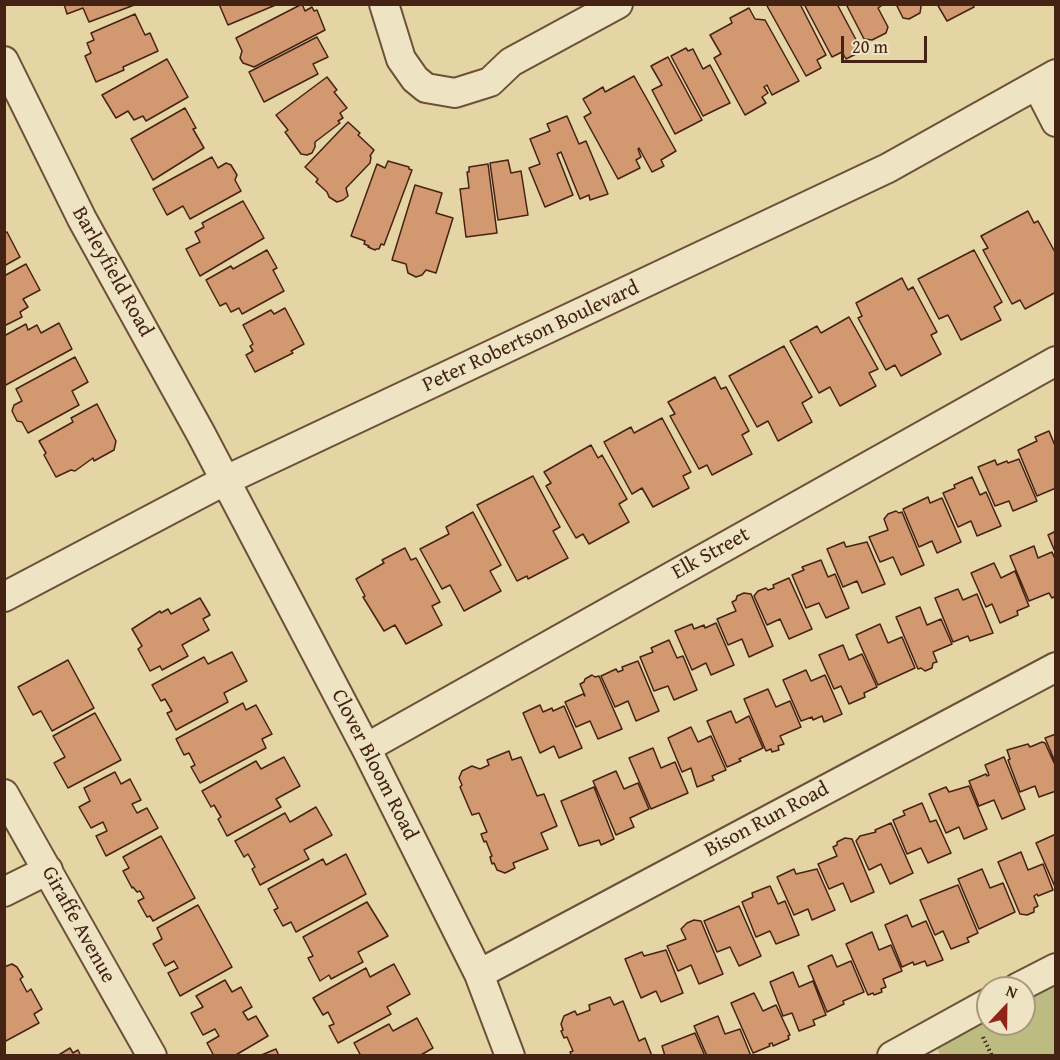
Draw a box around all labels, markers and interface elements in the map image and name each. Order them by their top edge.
scale bar [844,24,930,62]
text: 20 m [852,33,888,60]
street label: Barleyfield Road [66,203,158,341]
street label: Peter Robertson Boulevard [419,276,643,398]
street label: Elk Street [668,522,754,586]
street label: Clover Bloom Road [325,685,423,845]
street label: Bison Run Road [701,777,833,863]
street label: Giraffe Avenue [36,862,120,988]
north arrow [976,976,1036,1036]
text: N [1003,978,1021,1004]

